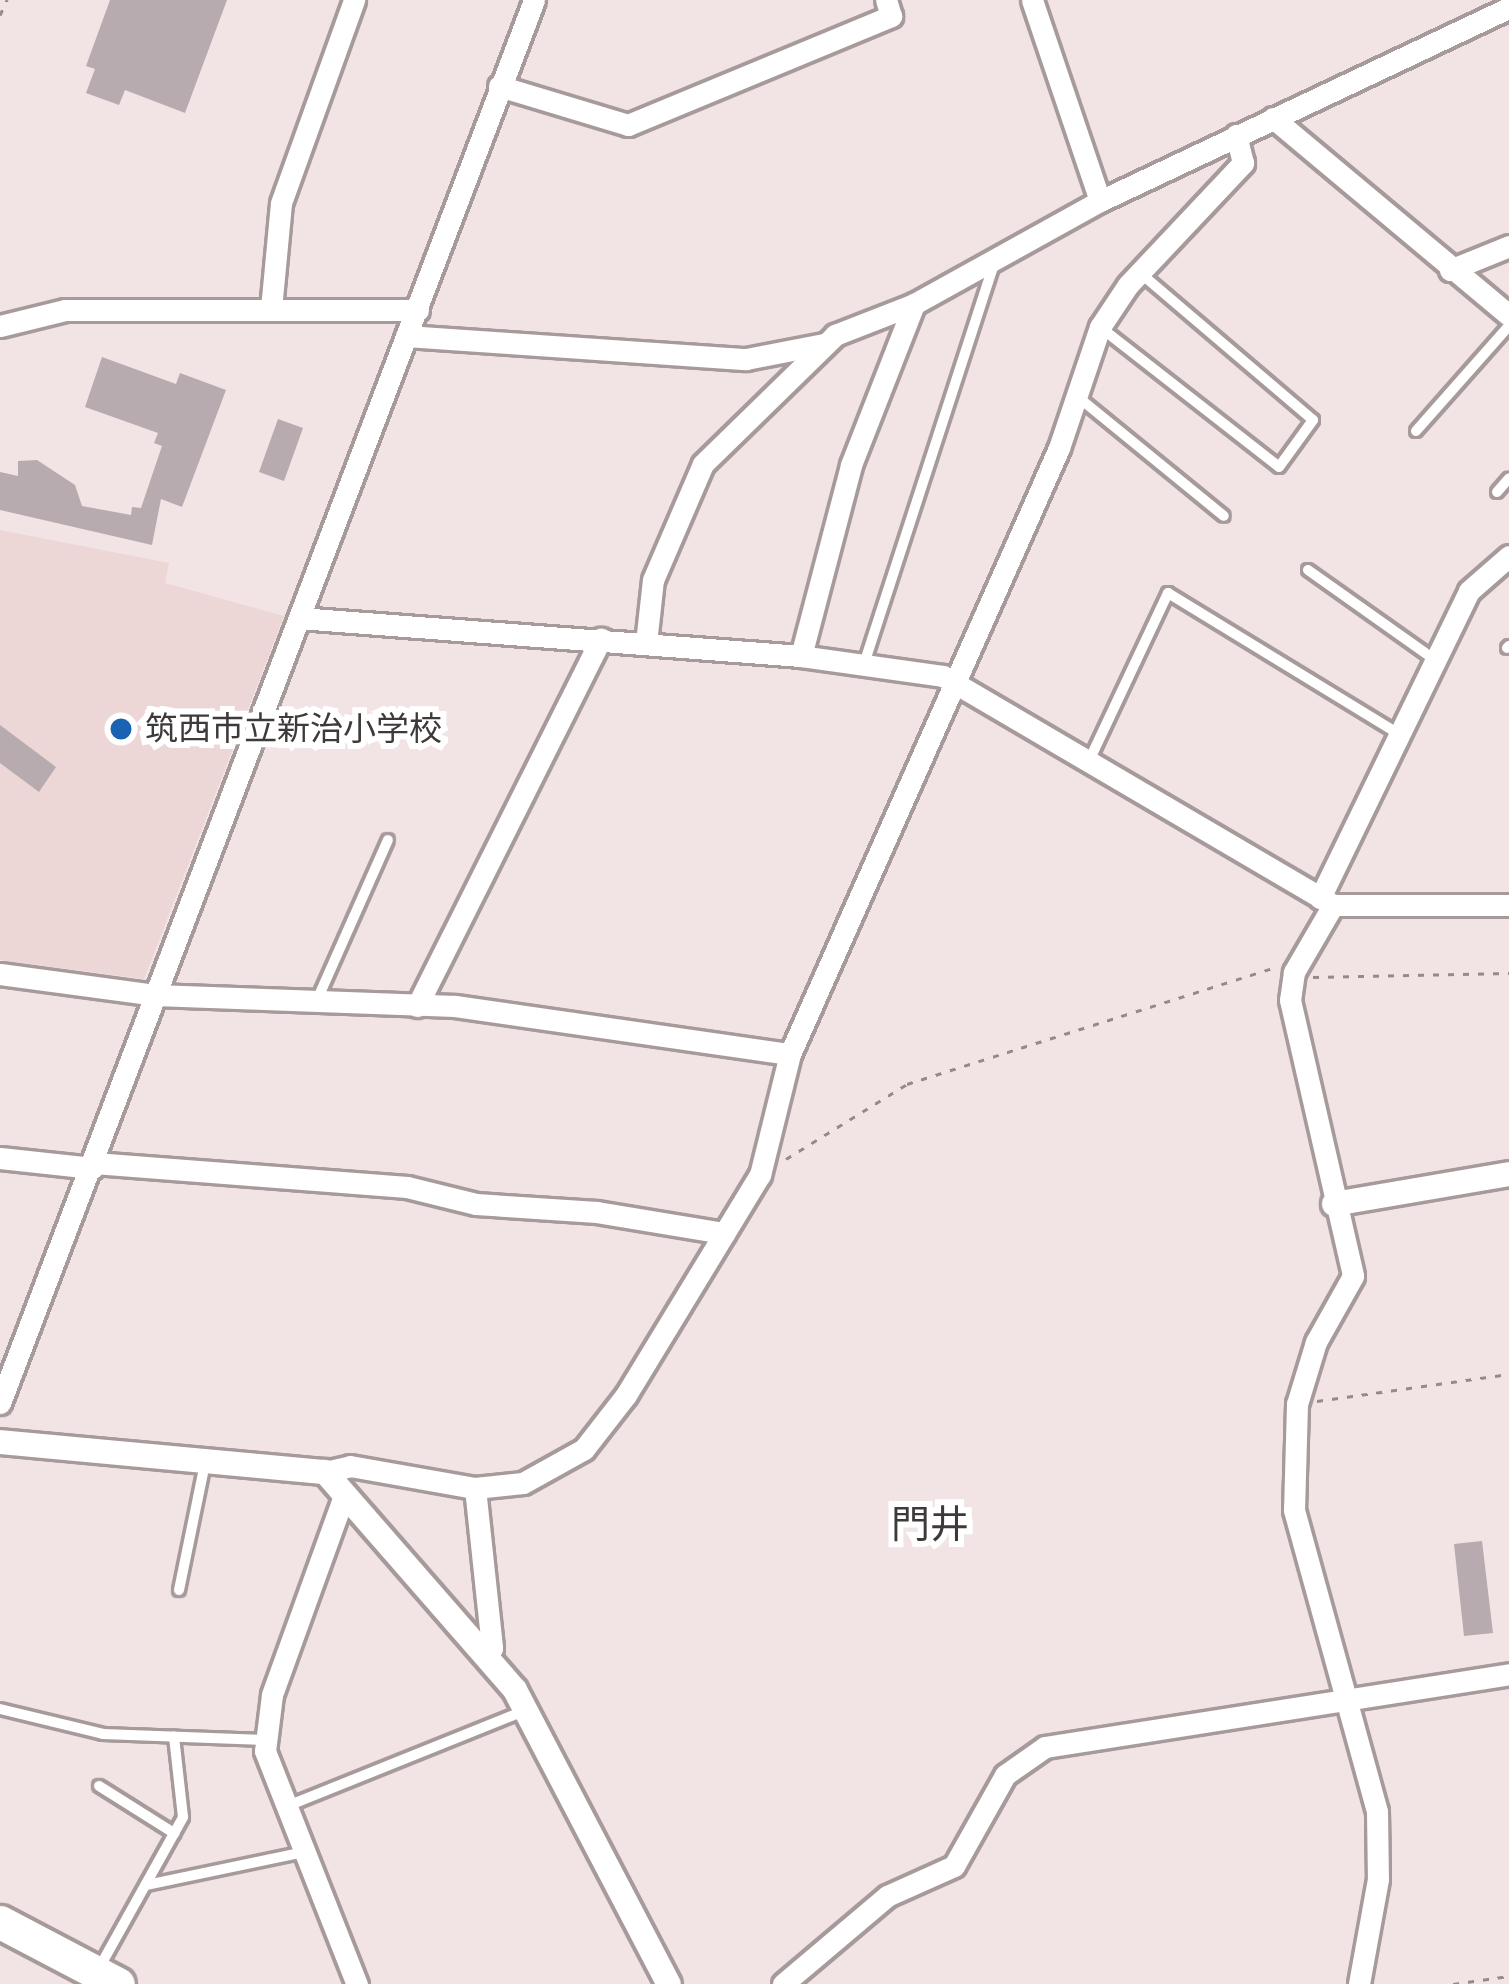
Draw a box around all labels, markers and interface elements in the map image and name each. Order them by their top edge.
place label: 筑西市立新治小学校 [145,709,442,749]
marker: 筑西市立新治小学校 [108,716,134,742]
district label: 門井 [891,1502,969,1548]

